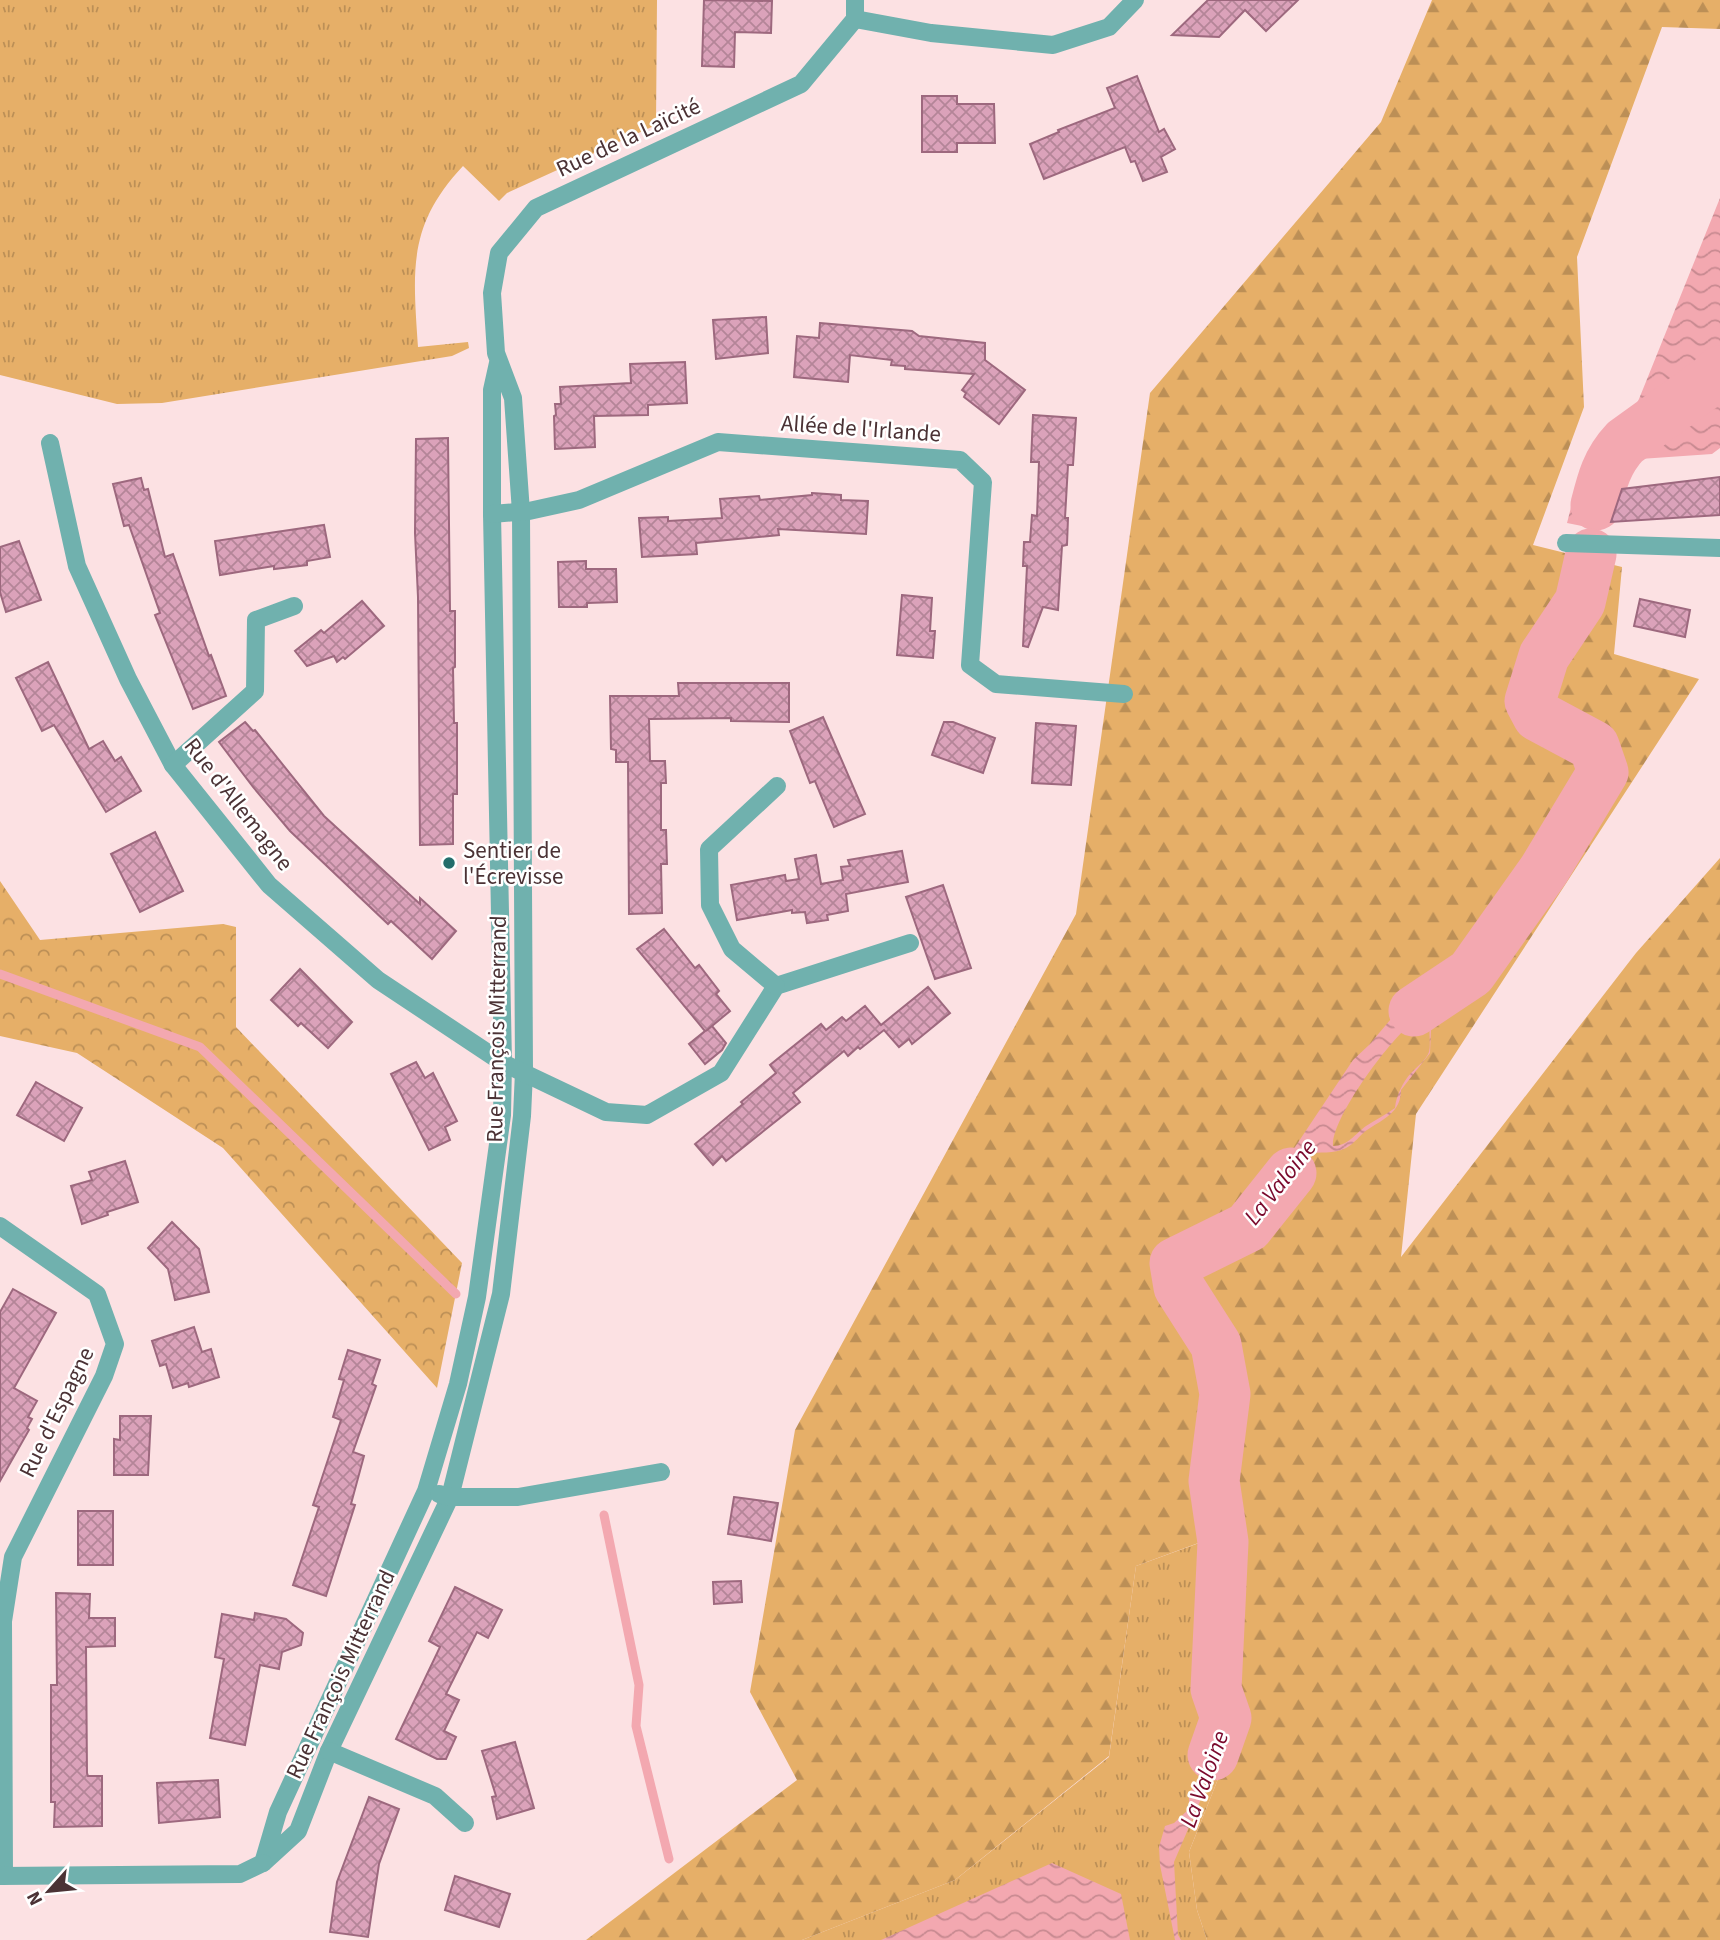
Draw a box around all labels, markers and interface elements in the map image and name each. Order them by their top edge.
street label: Rue de la Laïcité [551,90,706,185]
street label: Allée de l'Irlande [780,406,942,451]
street label: Rue d'Allemagne [176,731,301,878]
place label: Sentier de l'Écrevisse [463,834,563,893]
marker: Sentier de l'Écrevisse [441,855,457,871]
street label: Rue François Mitterrand [478,915,515,1143]
water label: La Valoine [1236,1132,1325,1233]
street label: Rue d'Espagne [11,1341,102,1483]
street label: Rue François Mitterrand [277,1564,403,1784]
water label: La Valoine [1171,1726,1238,1832]
north arrow [14,1856,84,1926]
text: N [20,1886,50,1910]

